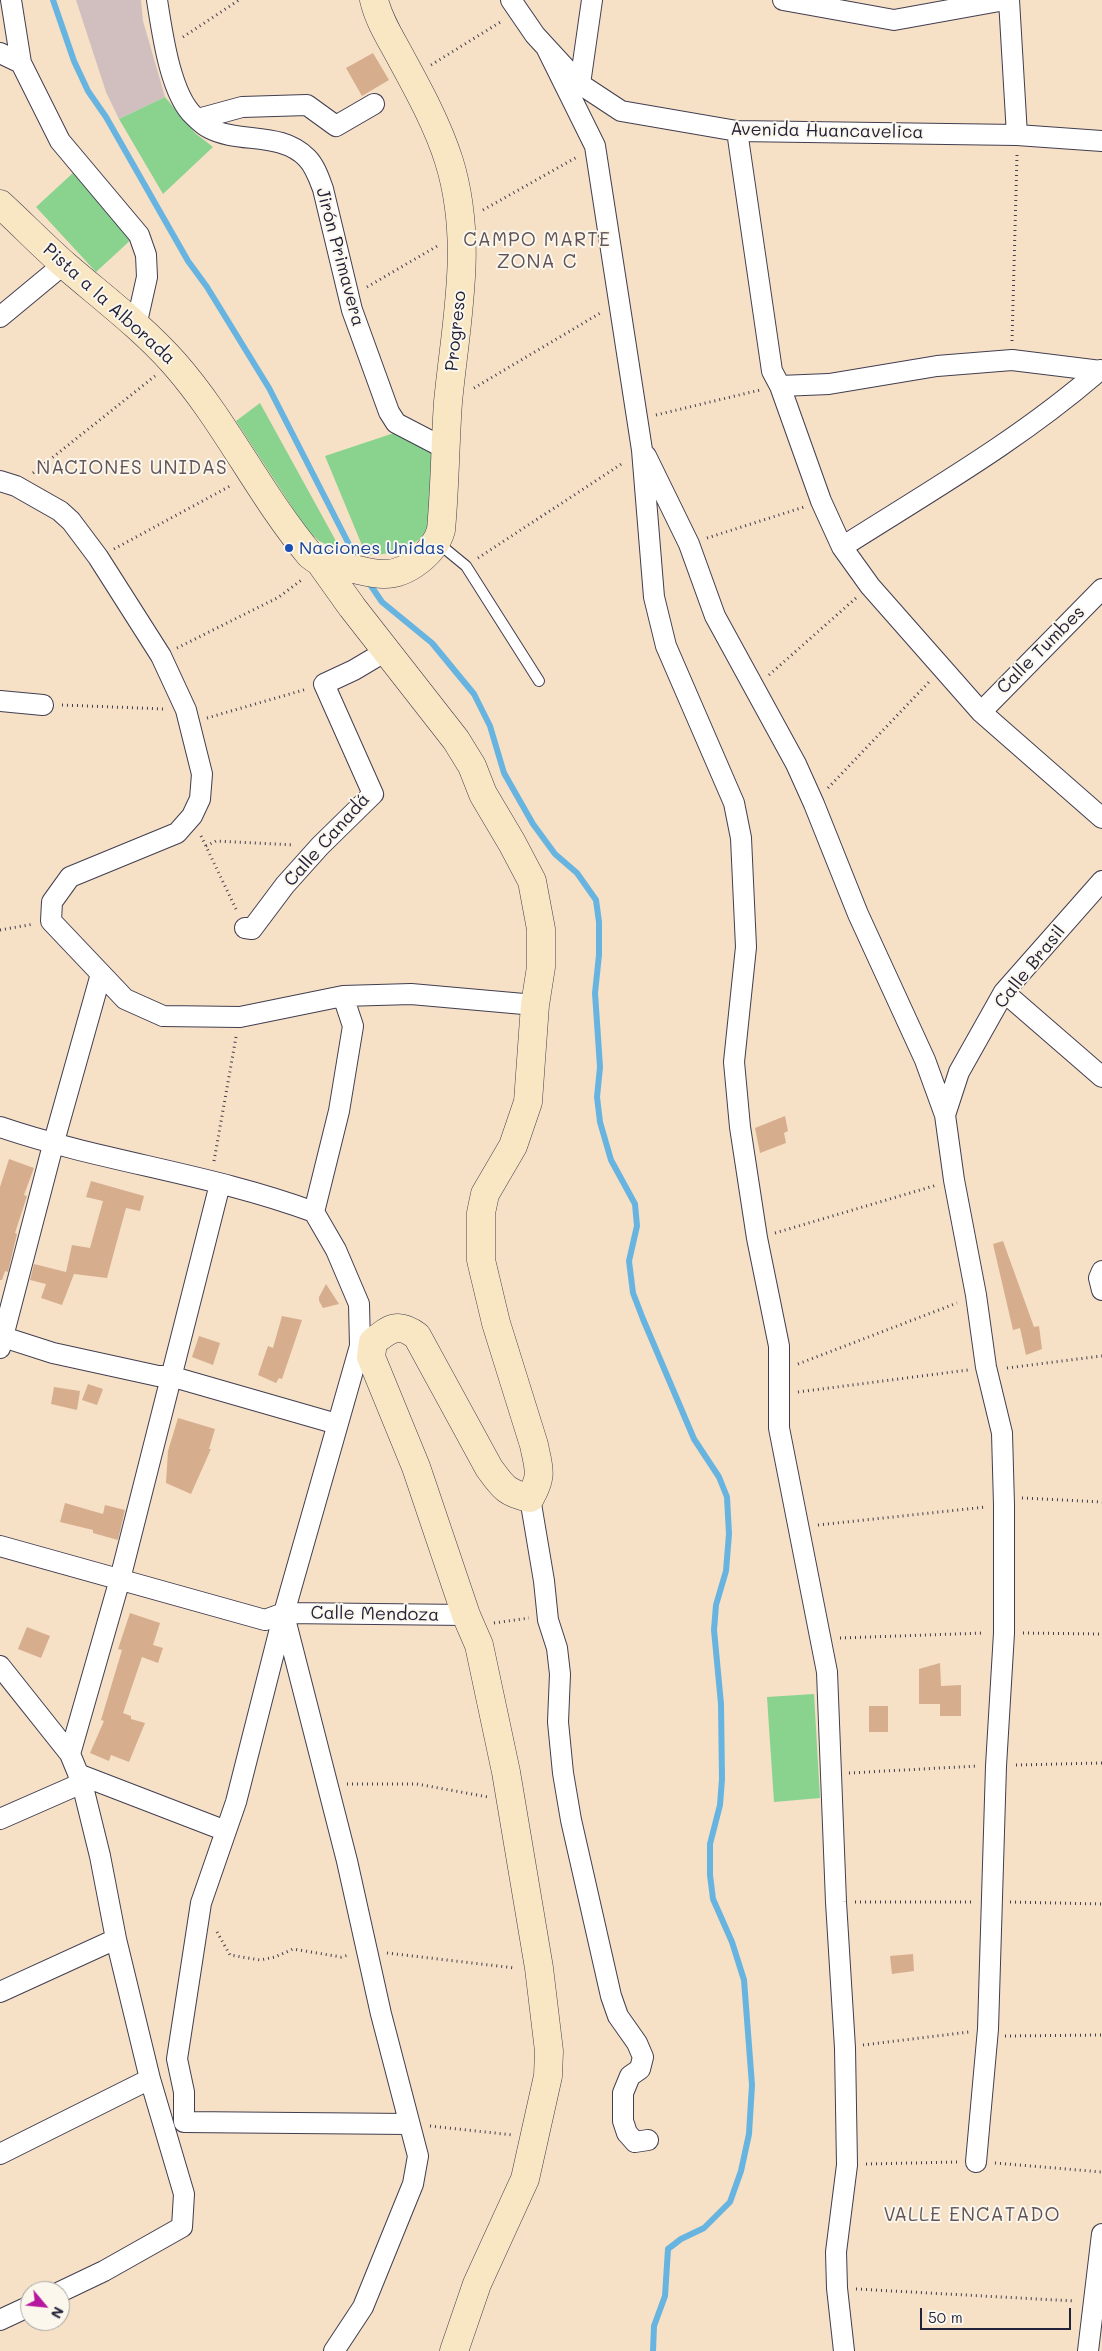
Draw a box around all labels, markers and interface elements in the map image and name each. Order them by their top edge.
street label: Avenida Huancavelica [730,119,924,143]
street label: Jirón Primavera [311,185,369,329]
district label: CAMPO MARTE ZONA C [462,229,612,273]
street label: Pista a la Alborada [38,239,180,369]
street label: Progreso [441,290,471,372]
district label: NACIONES UNIDAS [34,457,230,479]
place label: Naciones Unidas [299,537,445,559]
marker: Naciones Unidas [283,542,295,554]
street label: Calle Tumbes [993,602,1089,698]
street label: Calle Canadá [280,789,374,891]
street label: Calle Brasil [990,921,1070,1013]
street label: Calle Mendoza [310,1602,440,1626]
district label: VALLE ENCATADO [882,2204,1062,2226]
north arrow [20,2281,70,2331]
scale bar [922,2298,1073,2330]
text: N [47,2304,69,2322]
text: 50 m [928,2307,963,2327]

